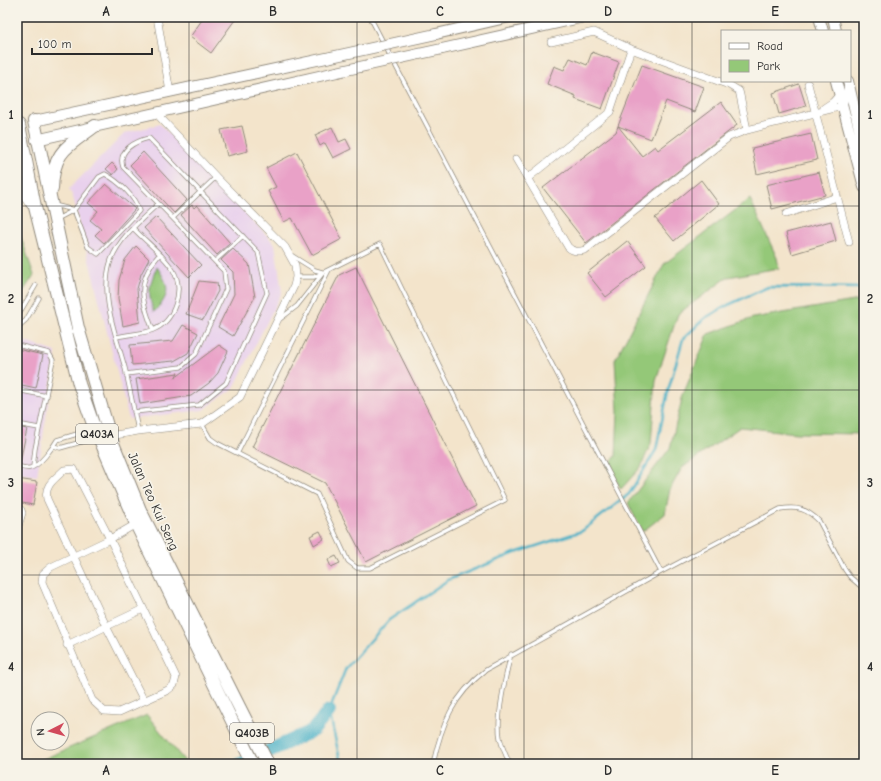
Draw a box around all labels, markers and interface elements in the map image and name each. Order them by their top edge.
text: A [102,4,110,19]
text: B [269,4,277,19]
text: C [436,4,444,19]
text: D [604,4,612,19]
text: E [771,4,779,19]
scale bar [32,30,152,56]
legend [721,30,851,82]
text: 100 m [38,37,71,51]
text: Road [757,39,783,53]
text: Park [757,59,780,73]
text: 1 [8,107,14,122]
text: 1 [867,107,873,122]
text: 2 [8,291,14,306]
text: 2 [867,291,873,306]
road number: Q403A [76,424,118,444]
street label: Jalan Teo Kui Seng [125,450,182,553]
text: 3 [8,475,14,490]
text: 3 [867,475,873,490]
text: 4 [8,659,14,674]
text: 4 [867,659,873,674]
north arrow [30,711,70,751]
road number: Q403B [230,723,274,743]
text: N [34,728,47,736]
text: A [102,763,110,778]
text: B [269,763,277,778]
text: C [436,763,444,778]
text: D [604,763,612,778]
text: E [771,763,779,778]

